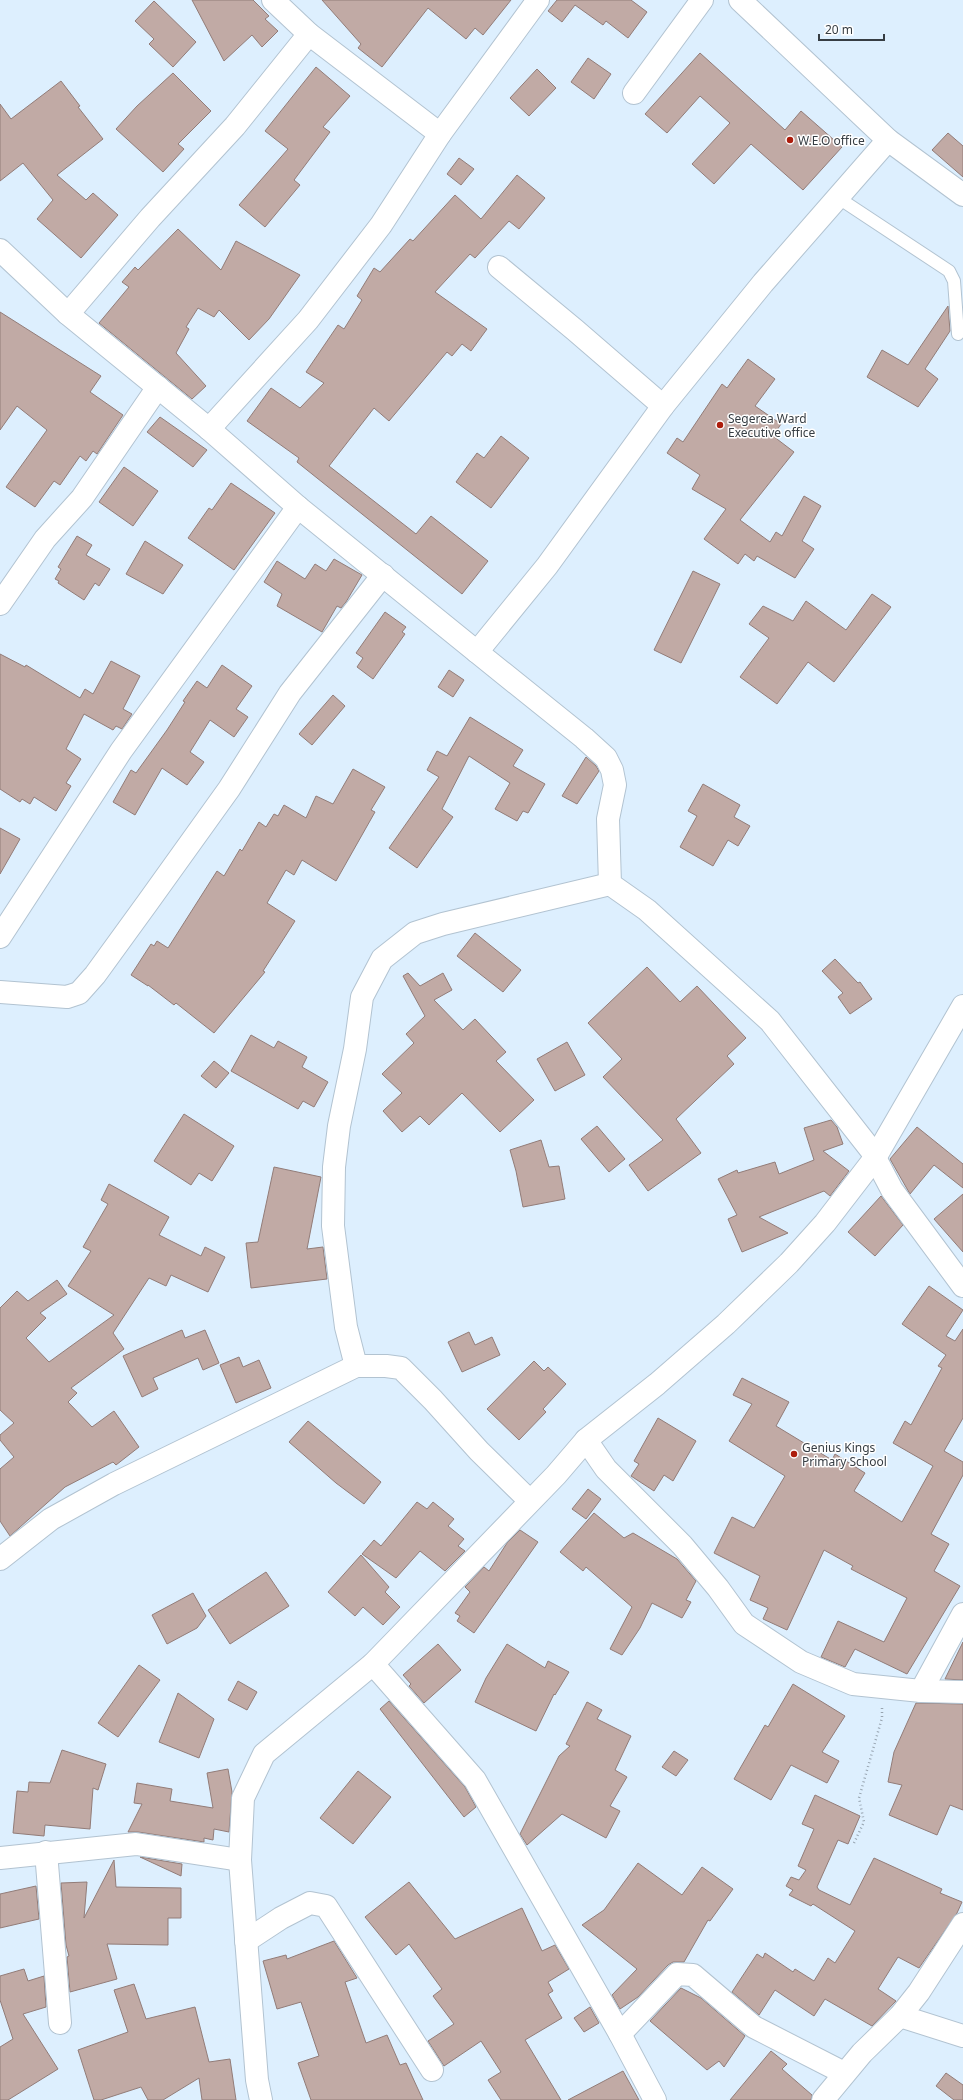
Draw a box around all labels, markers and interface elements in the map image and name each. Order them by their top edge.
scale bar [819,16,884,42]
text: 20 m [825,21,853,38]
place label: W.E.O office [798,132,865,149]
marker: W.E.O office [785,135,795,145]
place label: Segerea Ward Executive office [728,410,816,441]
marker: Segerea Ward Executive office [715,420,725,430]
place label: Genius Kings Primary School [802,1439,887,1470]
marker: Genius Kings Primary School [789,1449,799,1459]

